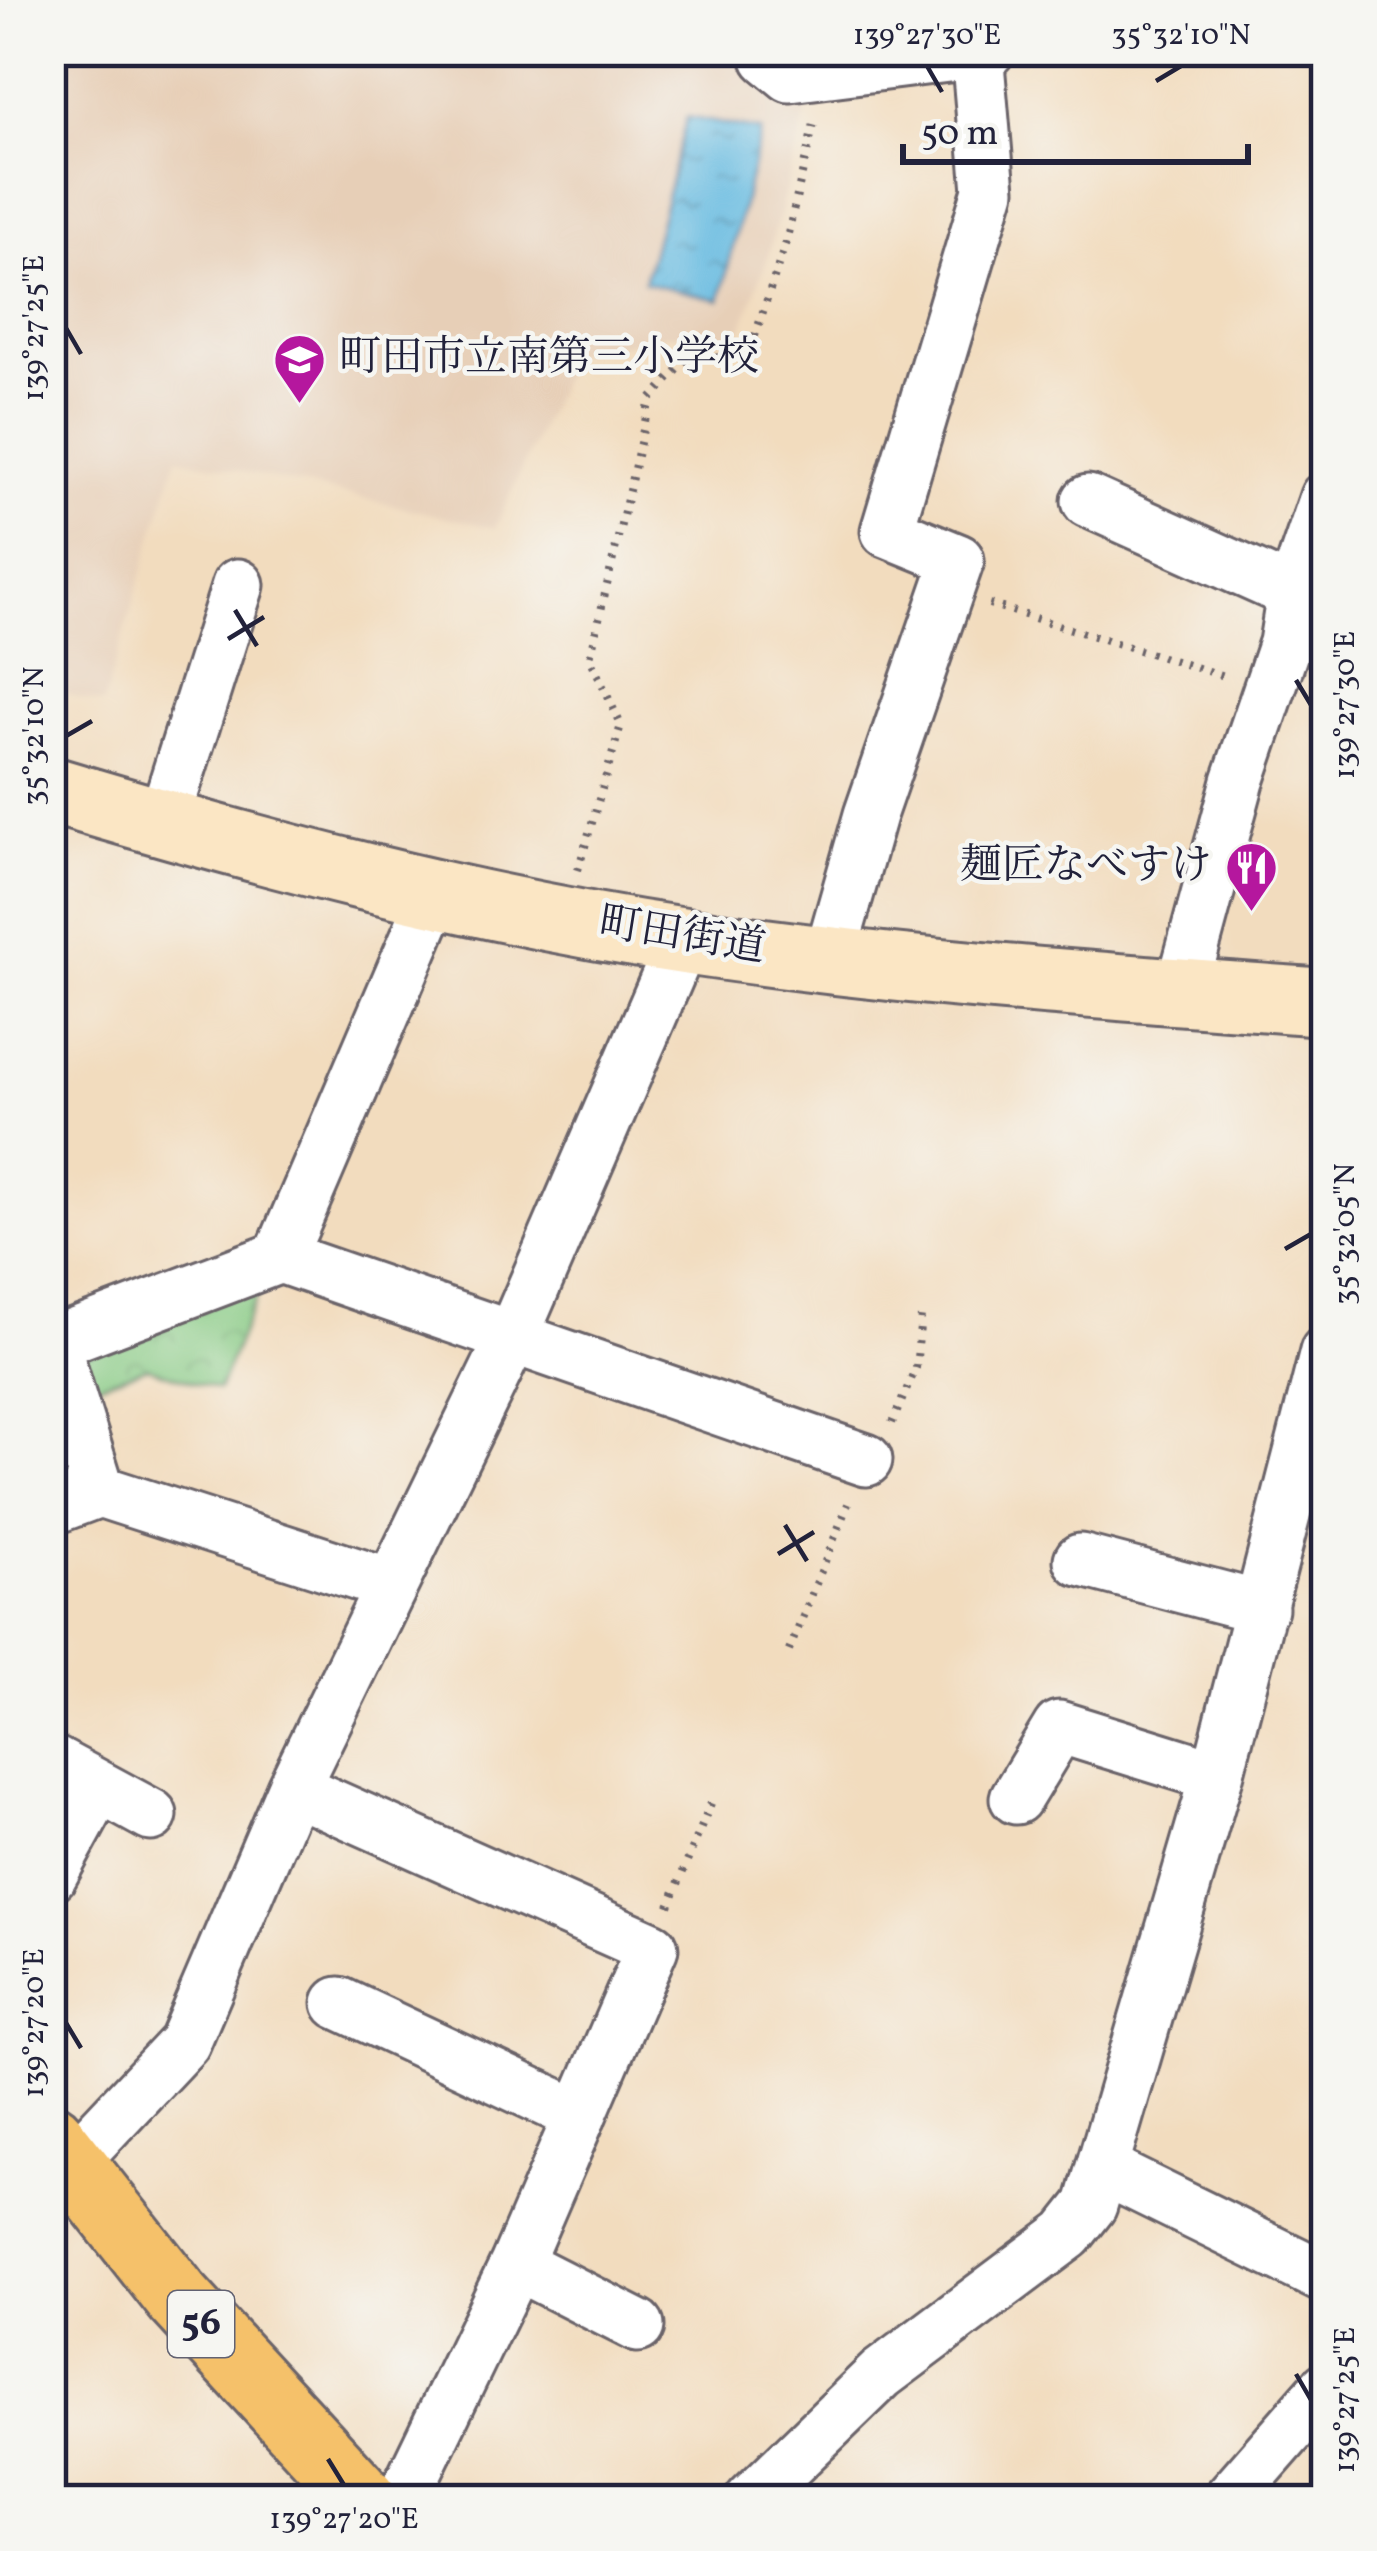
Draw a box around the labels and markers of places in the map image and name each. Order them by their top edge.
place label: 町田市立南第三小学校 [339,330,759,389]
school or university icon: 町田市立南第三小学校 [272,331,328,405]
place label: 麺匠なべすけ [960,838,1212,897]
restaurant icon: 麺匠なべすけ [1223,839,1279,913]

